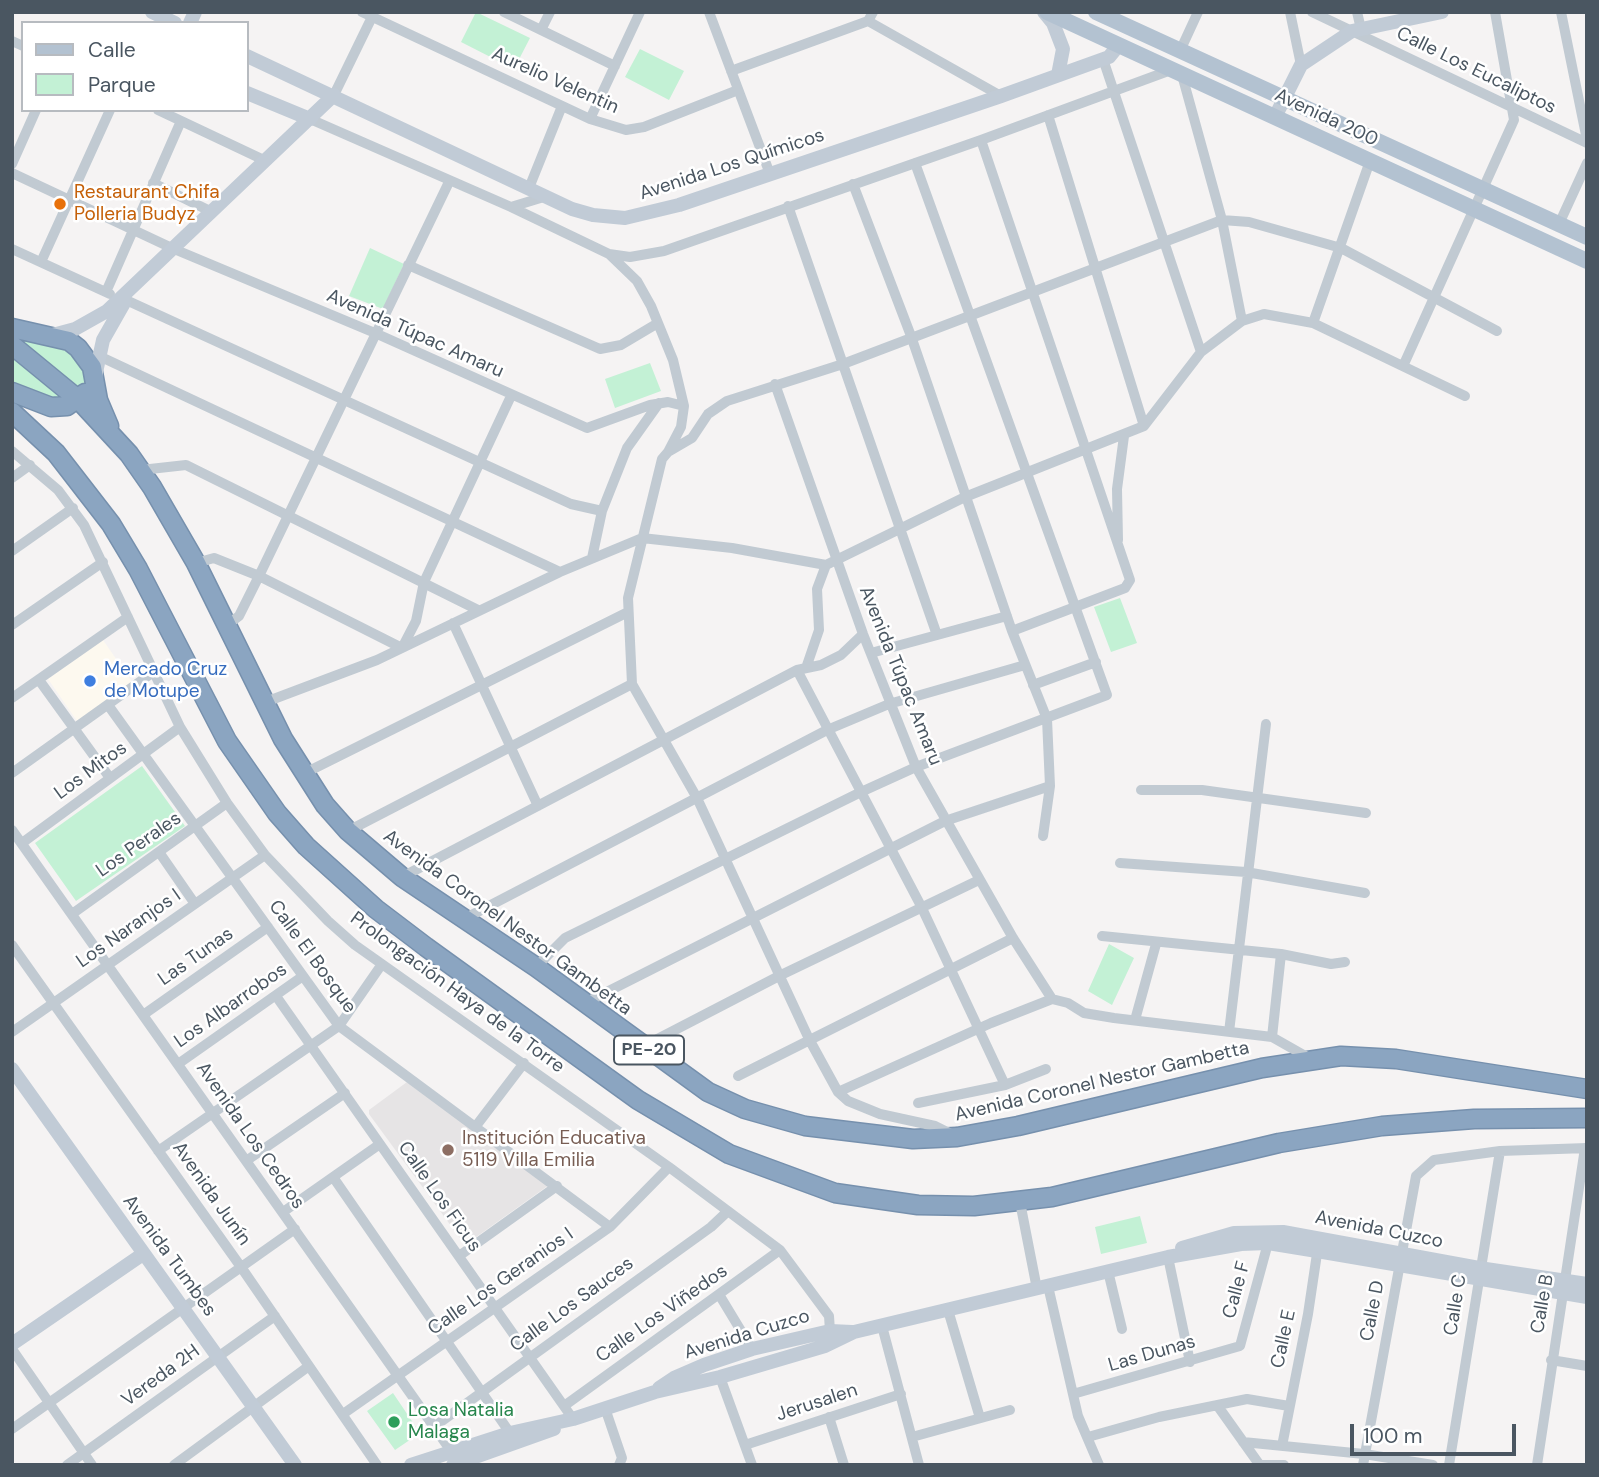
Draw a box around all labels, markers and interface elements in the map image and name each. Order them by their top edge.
legend [21,21,248,112]
street label: Calle Los Eucaliptos [1392,22,1560,120]
text: Calle [88,36,136,64]
street label: Aurelio Velentin [488,43,622,119]
text: Parque [88,71,156,99]
street label: Avenida 200 [1271,84,1381,152]
street label: Avenida Los Químicos [637,124,827,206]
place label: Restaurant Chifa Polleria Budyz [74,182,220,226]
marker: Restaurant Chifa Polleria Budyz [52,196,68,212]
street label: Avenida Túpac Amaru [323,285,507,383]
street label: Avenida Túpac Amaru [854,583,946,769]
place label: Mercado Cruz de Motupe [104,659,227,703]
marker: Mercado Cruz de Motupe [82,673,98,689]
street label: Los Mitos [50,737,132,805]
street label: Los Perales [92,807,186,883]
street label: Avenida Coronel Nestor Gambetta [378,825,636,1021]
street label: Los Naranjos I [72,885,186,973]
street label: Calle El Bosque [263,896,361,1018]
street label: Prolongación Haya de la Torre [345,908,569,1078]
street label: Las Tunas [154,923,238,991]
street label: Los Albarrobos [170,959,292,1053]
road number: PE-20 [614,1036,684,1064]
street label: Avenida Coronel Nestor Gambetta [953,1037,1251,1127]
street label: Avenida Los Cedros [191,1058,309,1214]
place label: Institución Educativa 5119 Villa Emilia [462,1128,646,1172]
street label: Calle Los Ficus [392,1137,486,1257]
street label: Avenida Junín [167,1138,255,1250]
marker: Institución Educativa 5119 Villa Emilia [440,1142,456,1158]
street label: Avenida Tumbes [117,1191,221,1321]
street label: Avenida Cuzco [1313,1206,1445,1254]
street label: Calle Los Geranios I [424,1223,578,1341]
street label: Calle Los Sauces [506,1253,638,1357]
street label: Calle F [1218,1259,1256,1321]
street label: Calle Los Viñedos [592,1260,732,1368]
street label: Calle C [1440,1273,1472,1337]
street label: Calle B [1527,1273,1559,1335]
street label: Calle D [1356,1279,1390,1343]
street label: Avenida Cuzco [681,1305,813,1365]
street label: Calle E [1267,1308,1301,1370]
street label: Las Dunas [1106,1331,1198,1377]
street label: Vereda 2H [118,1340,204,1412]
street label: Jerusalen [774,1379,860,1427]
place label: Losa Natalia Malaga [408,1400,514,1444]
scale bar [1354,1410,1520,1454]
marker: Losa Natalia Malaga [386,1414,402,1430]
text: 100 m [1363,1422,1423,1450]

